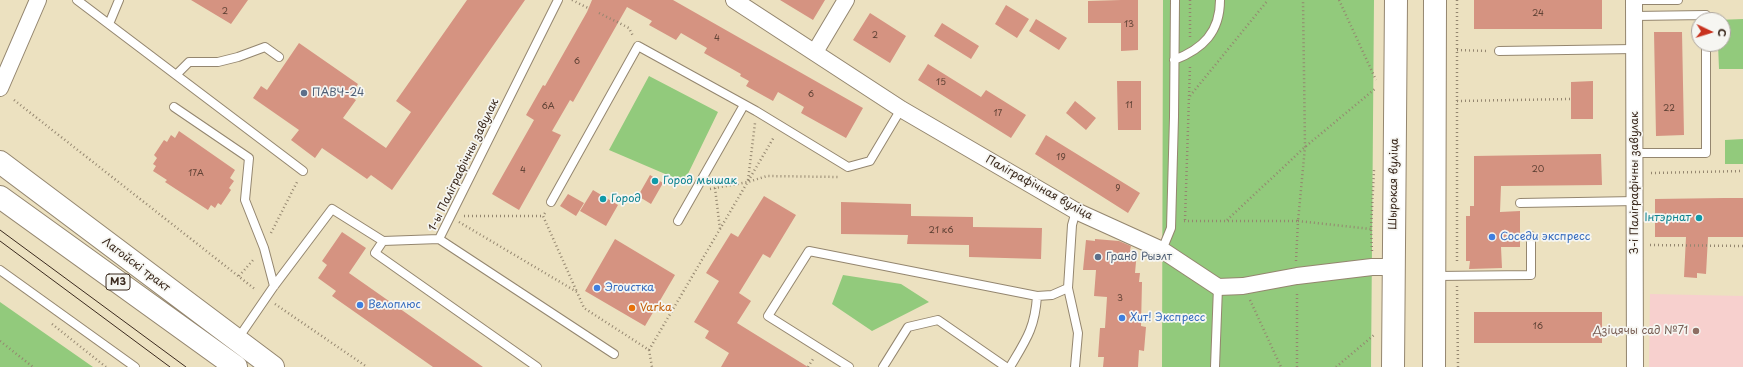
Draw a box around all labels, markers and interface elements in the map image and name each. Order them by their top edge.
house number: 2 [222,7,228,17]
house number: 24 [1532,9,1544,19]
north arrow [1691,12,1731,52]
house number: 13 [1124,20,1134,30]
text: С [1714,28,1731,38]
house number: 2 [872,31,878,41]
house number: 4 [714,34,720,44]
house number: 6 [574,57,580,67]
house number: 15 [936,78,946,88]
place label: ПАВЧ-24 [312,86,364,100]
marker: ПАВЧ-24 [299,88,309,98]
house number: 6 [808,90,814,100]
street label: 1-ы Паліграфічны завулак [426,97,502,233]
house number: 11 [1125,101,1133,111]
house number: 6А [541,102,555,112]
house number: 22 [1663,104,1675,114]
house number: 17 [994,109,1002,119]
street label: 3-і Паліграфічны завулак [1628,111,1642,255]
street label: Шырокая вуліца [1387,138,1401,230]
street label: Паліграфічная вуліца [983,153,1095,223]
house number: 19 [1056,153,1066,163]
house number: 20 [1532,165,1544,175]
house number: 4 [520,166,526,176]
house number: 17А [188,169,204,179]
place label: Город мышак [663,174,737,188]
marker: Город мышак [650,176,660,186]
house number: 9 [1115,184,1121,194]
place label: Город [611,192,641,206]
marker: Город [598,194,608,204]
place label: Інтэрнат [1644,211,1691,225]
marker: Інтэрнат [1694,213,1704,223]
house number: 21 к6 [929,226,953,236]
place label: Соседи экспресс [1500,230,1591,244]
marker: Соседи экспресс [1487,232,1497,242]
street label: Лагойскі тракт [99,235,173,295]
place label: Гранд Рыэлт [1106,250,1172,264]
marker: Гранд Рыэлт [1093,252,1103,262]
road number: М3 [106,274,130,290]
place label: Эгоистка [605,281,654,295]
marker: Эгоистка [592,283,602,293]
house number: 3 [1117,294,1123,304]
place label: Велоплюс [368,298,421,312]
marker: Велоплюс [355,300,365,310]
place label: Varka [640,301,672,315]
marker: Varka [627,303,637,313]
place label: Хит! Экспресс [1130,311,1205,325]
marker: Хит! Экспресс [1117,313,1127,323]
house number: 16 [1533,322,1543,332]
place label: Дзіцячы сад №71 [1593,324,1688,338]
marker: Дзіцячы сад №71 [1691,326,1701,336]

